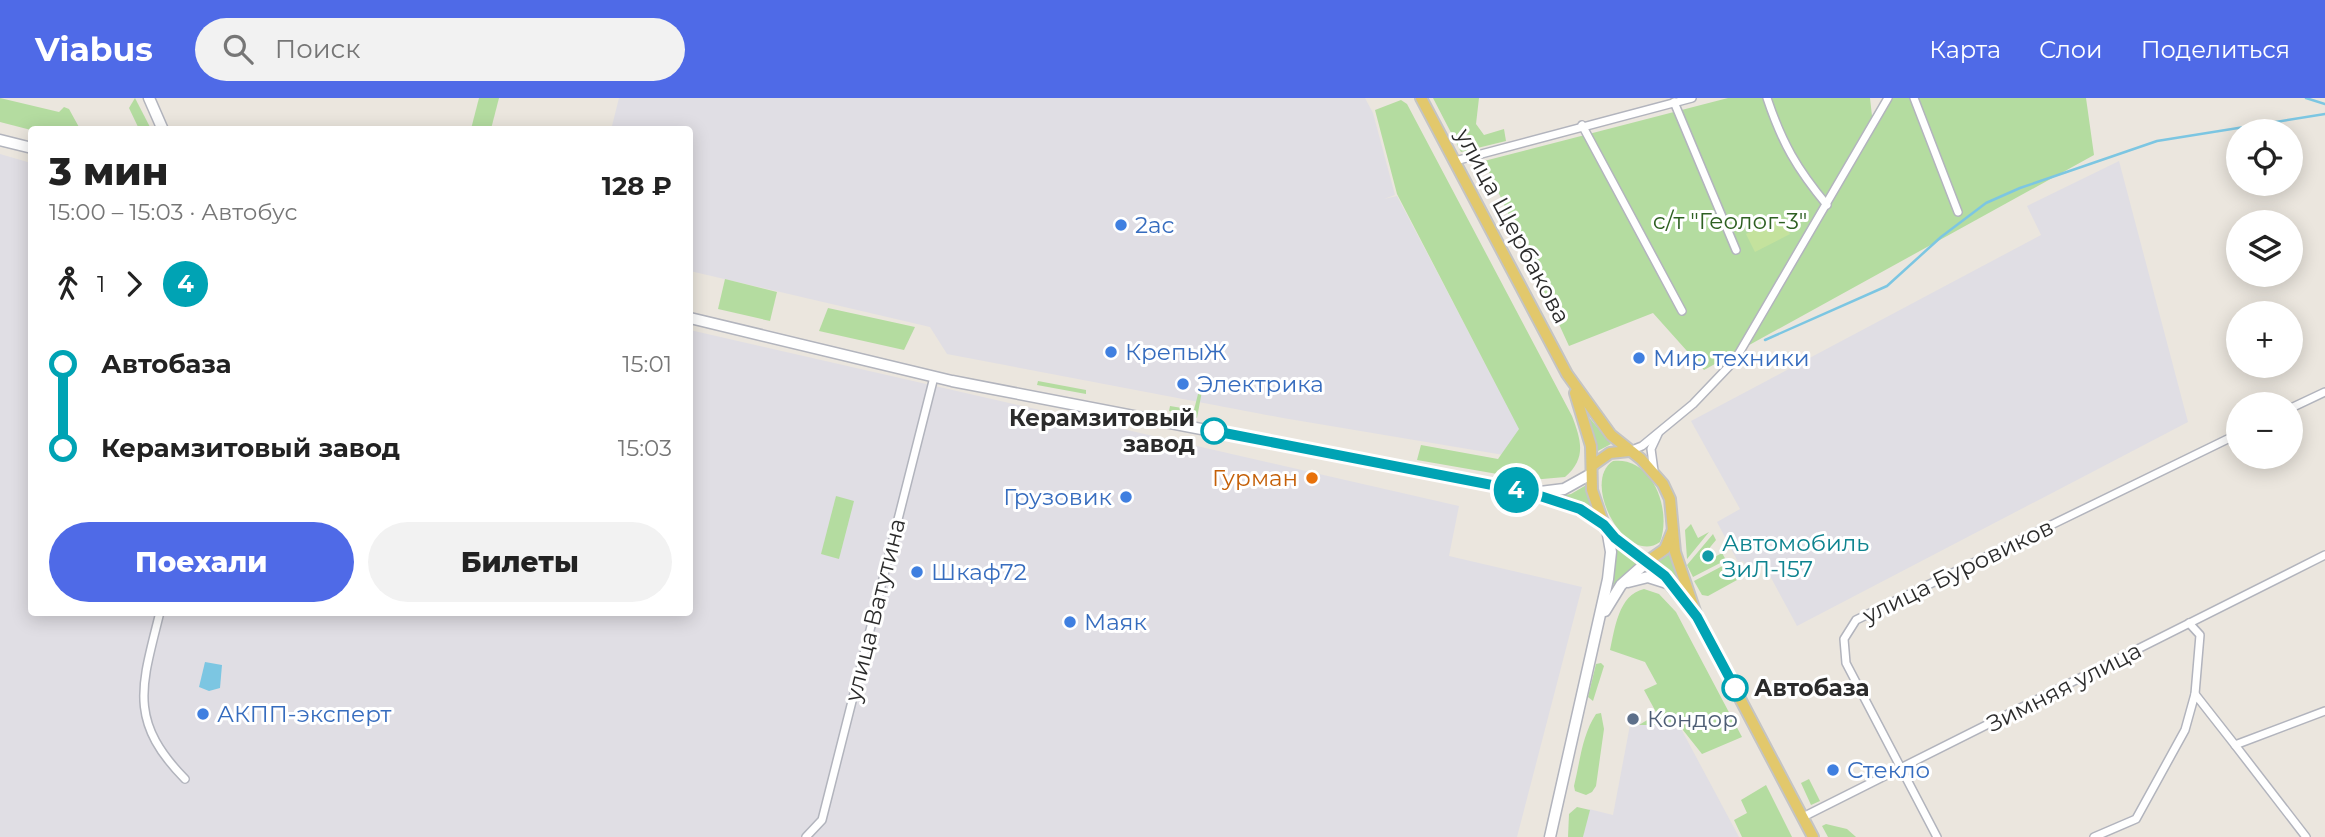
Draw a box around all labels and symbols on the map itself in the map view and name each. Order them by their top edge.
street label: улица Щербакова [1449,123,1576,328]
park label: с/т "Геолог-3" [1653,207,1807,235]
place label: 2ас [1135,211,1174,239]
marker: 2ас [1113,217,1129,233]
place label: КрепыЖ [1125,338,1227,366]
marker: КрепыЖ [1103,344,1119,360]
place label: Мир техники [1653,344,1810,372]
marker: Мир техники [1631,350,1647,366]
place label: Электрика [1197,370,1324,398]
marker: Электрика [1175,376,1191,392]
place label: Керамзитовый завод [1009,404,1195,458]
marker: Керамзитовый завод [1201,418,1227,444]
place label: Гурман [1212,464,1298,492]
line badge: 4 [1493,467,1539,513]
marker: Гурман [1304,470,1320,486]
place label: Грузовик [1003,483,1113,511]
marker: Грузовик [1118,489,1134,505]
street label: улица Буровиков [1857,513,2058,630]
street label: улица Ватутина [838,515,911,705]
place label: Автомобиль ЗиЛ-157 [1722,529,1869,583]
marker: Автомобиль ЗиЛ-157 [1700,548,1716,564]
place label: Шкаф72 [931,558,1027,586]
marker: Шкаф72 [909,564,925,580]
place label: Маяк [1084,608,1147,636]
marker: Маяк [1062,614,1078,630]
street label: Зимняя улица [1982,636,2146,738]
place label: Автобаза [1754,674,1870,702]
marker: Автобаза [1722,675,1748,701]
place label: АКПП-эксперт [217,700,392,728]
place label: Кондор [1647,705,1738,733]
marker: АКПП-эксперт [195,706,211,722]
marker: Кондор [1625,711,1641,727]
place label: Стекло [1847,756,1930,784]
marker: Стекло [1825,762,1841,778]

